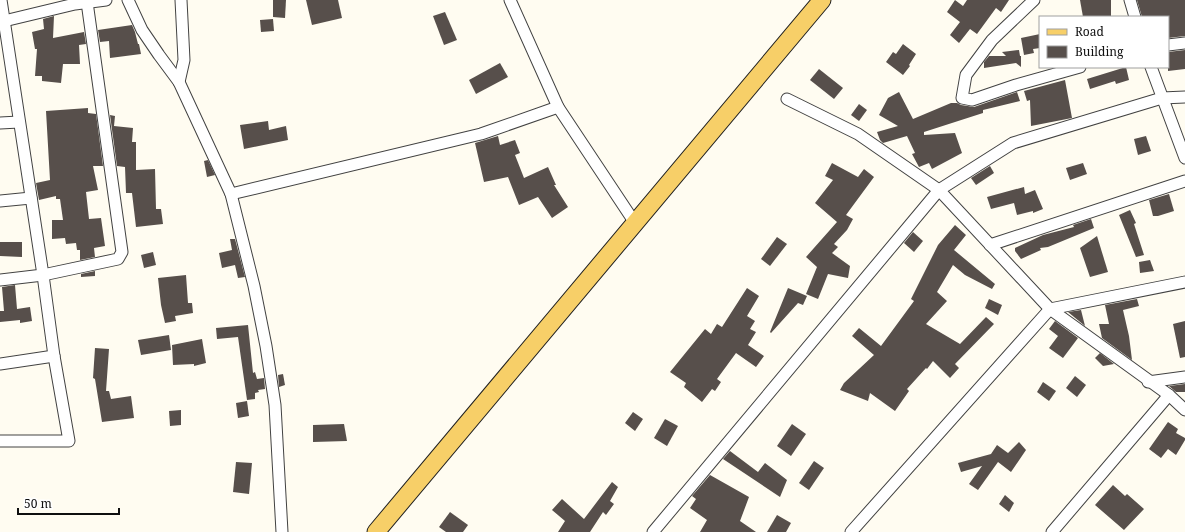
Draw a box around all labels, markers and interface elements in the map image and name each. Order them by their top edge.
legend [1039,16,1169,68]
text: Road [1075,23,1105,40]
text: Building [1075,43,1124,60]
scale bar [18,490,119,516]
text: 50 m [24,495,52,512]

